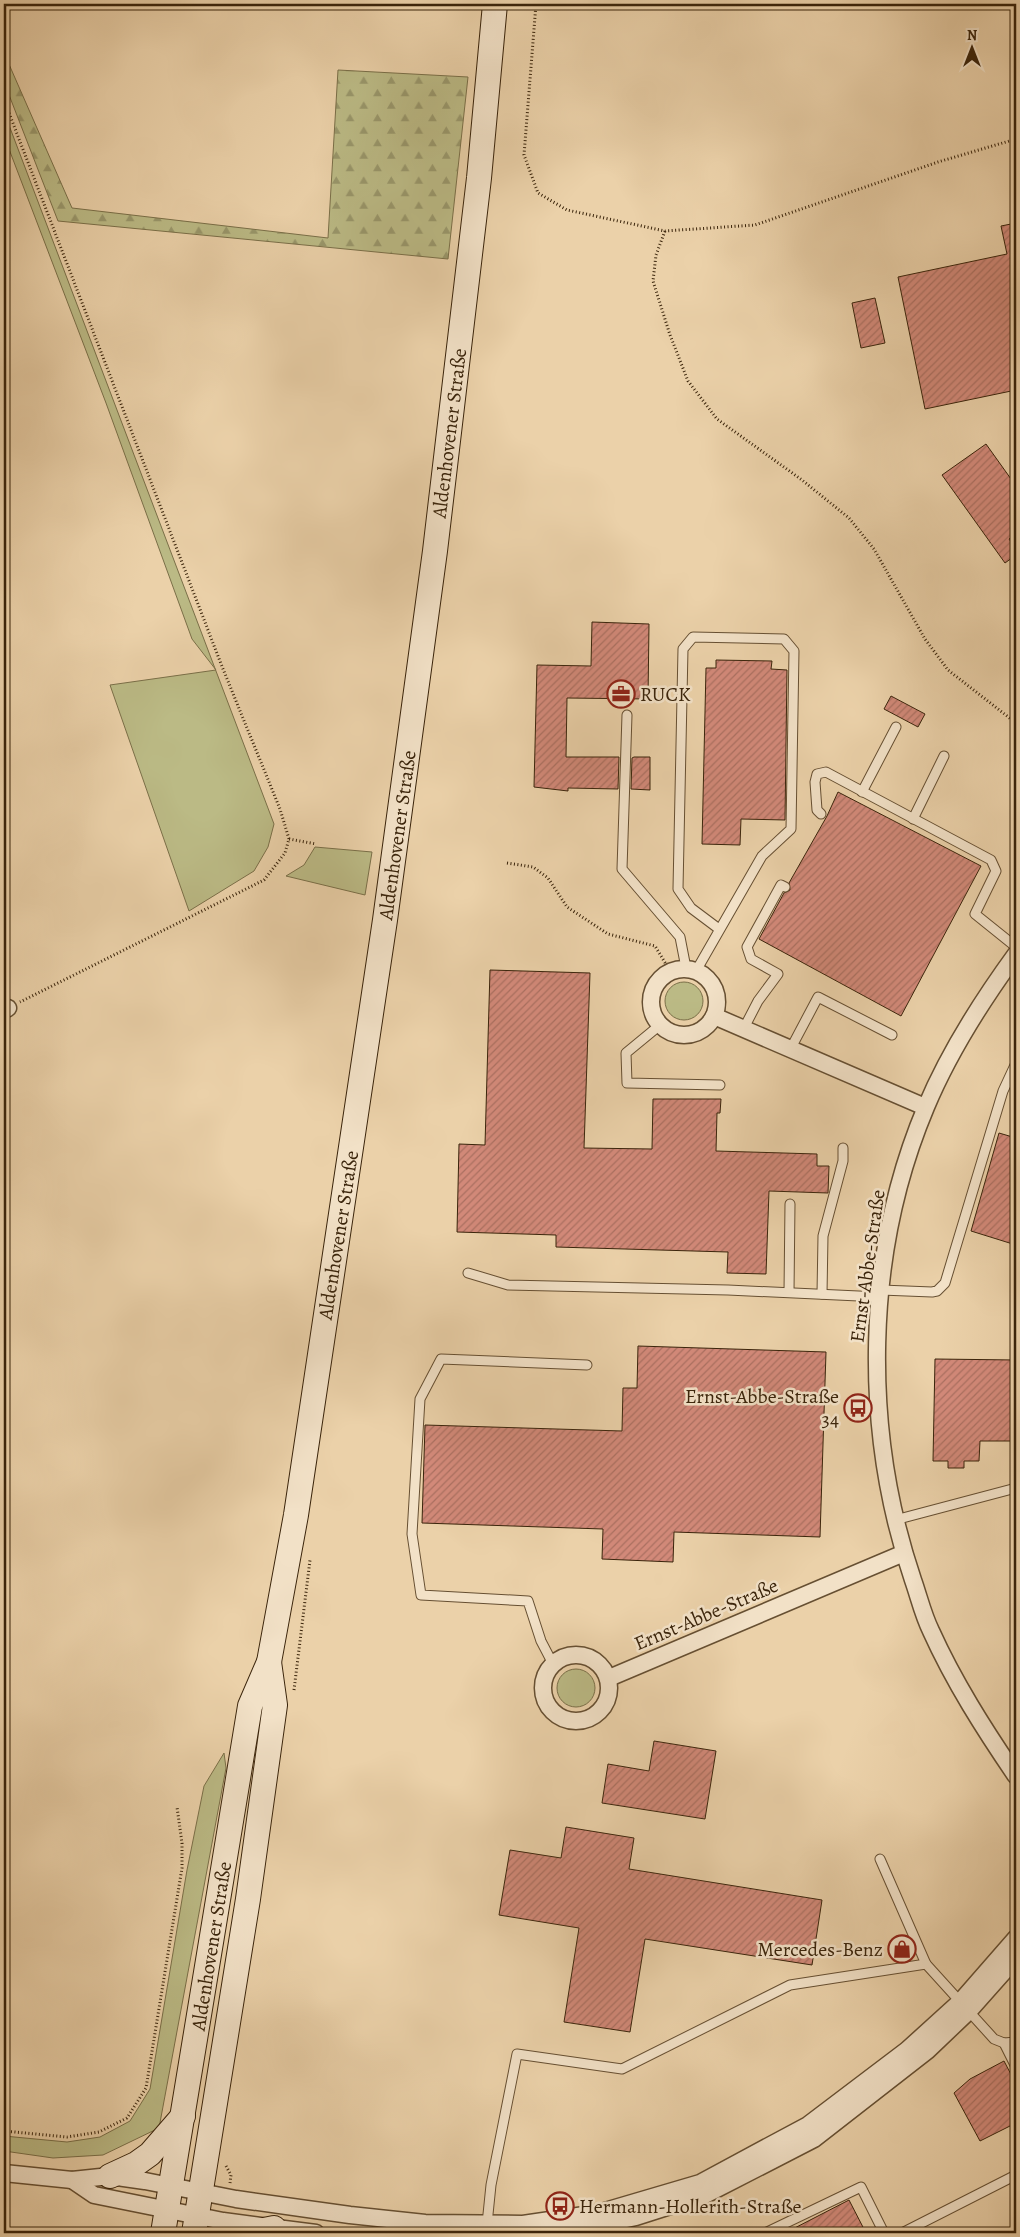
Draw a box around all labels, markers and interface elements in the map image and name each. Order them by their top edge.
north arrow [948,22,998,72]
text: N [967,26,977,45]
street label: Aldenhovener Straße [426,347,473,521]
office icon: RUCK [606,679,636,709]
place label: RUCK [640,681,691,708]
street label: Aldenhovener Straße [372,748,423,923]
street label: Aldenhovener Straße [312,1148,365,1323]
street label: Ernst-Abbe-Straße [843,1188,892,1344]
place label: Ernst-Abbe-Straße 34 [685,1383,839,1433]
bus stop icon: Ernst-Abbe-Straße 34 [843,1393,873,1423]
street label: Ernst-Abbe-Straße [630,1572,782,1657]
street label: Aldenhovener Straße [185,1859,238,2034]
shop icon: Mercedes-Benz [887,1934,917,1964]
place label: Mercedes-Benz [757,1936,883,1963]
bus stop icon: Hermann-Hollerith-Straße [545,2191,575,2221]
place label: Hermann-Hollerith-Straße [579,2193,802,2220]

